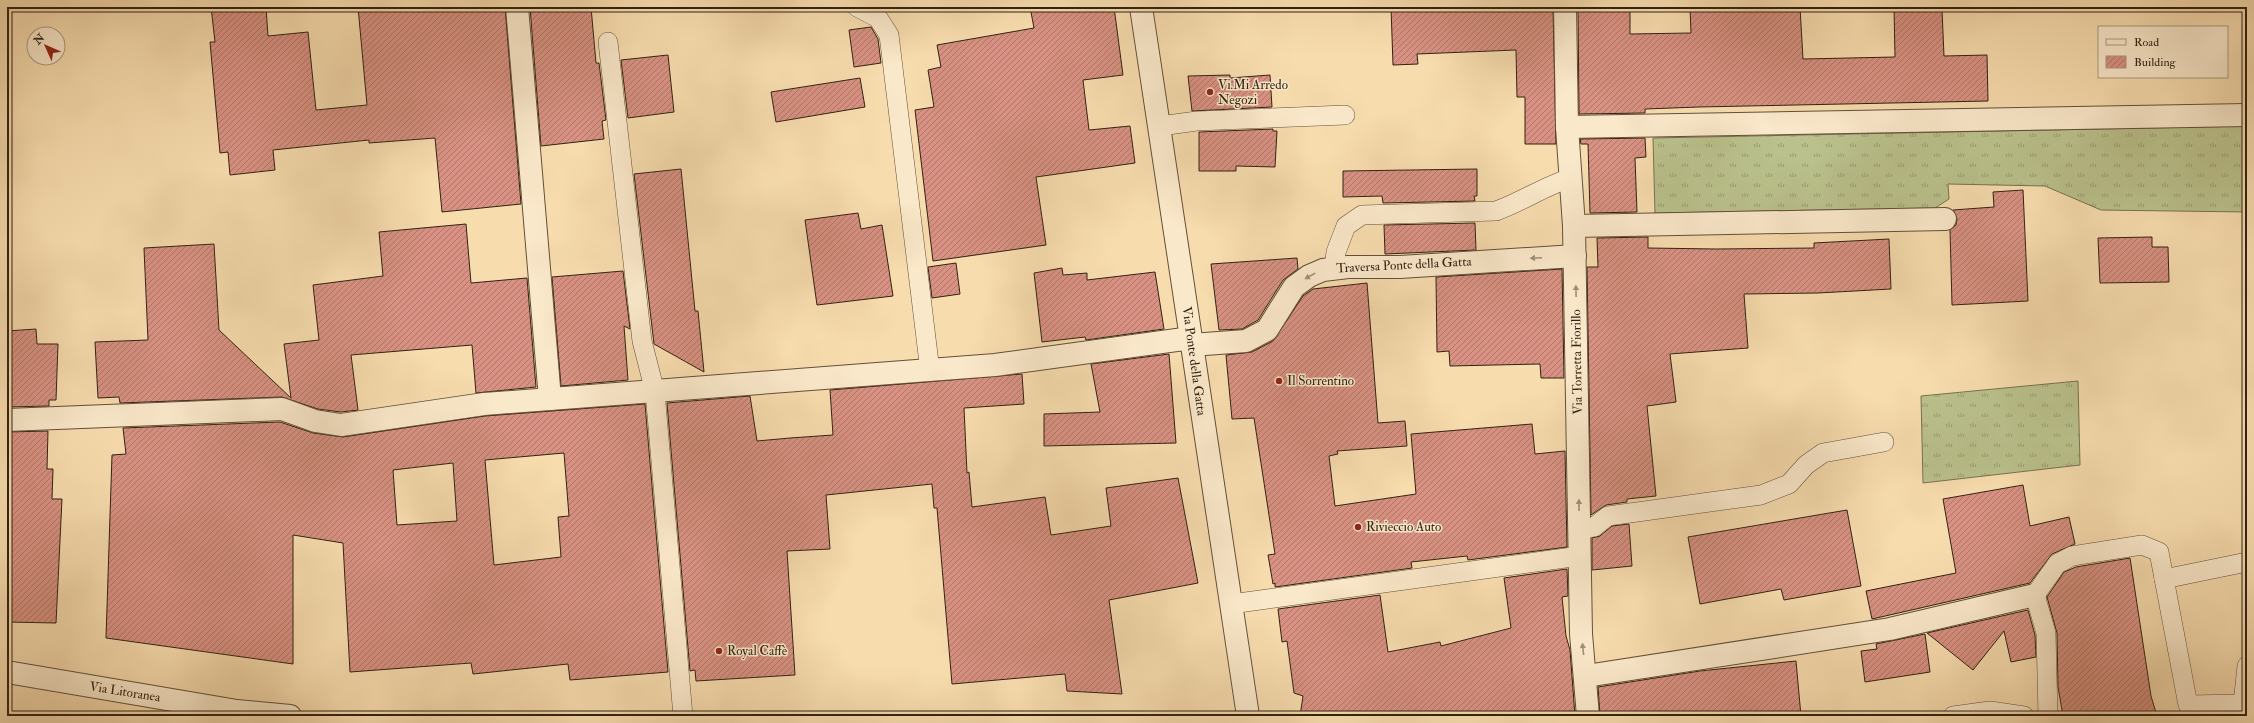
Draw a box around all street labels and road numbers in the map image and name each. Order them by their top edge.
street label: Traversa Ponte della Gatta [1336,253,1473,277]
street label: Via Ponte della Gatta [1178,306,1210,417]
street label: Via Torretta Fiorillo [1568,309,1586,415]
street label: Via Litoranea [88,678,162,706]

